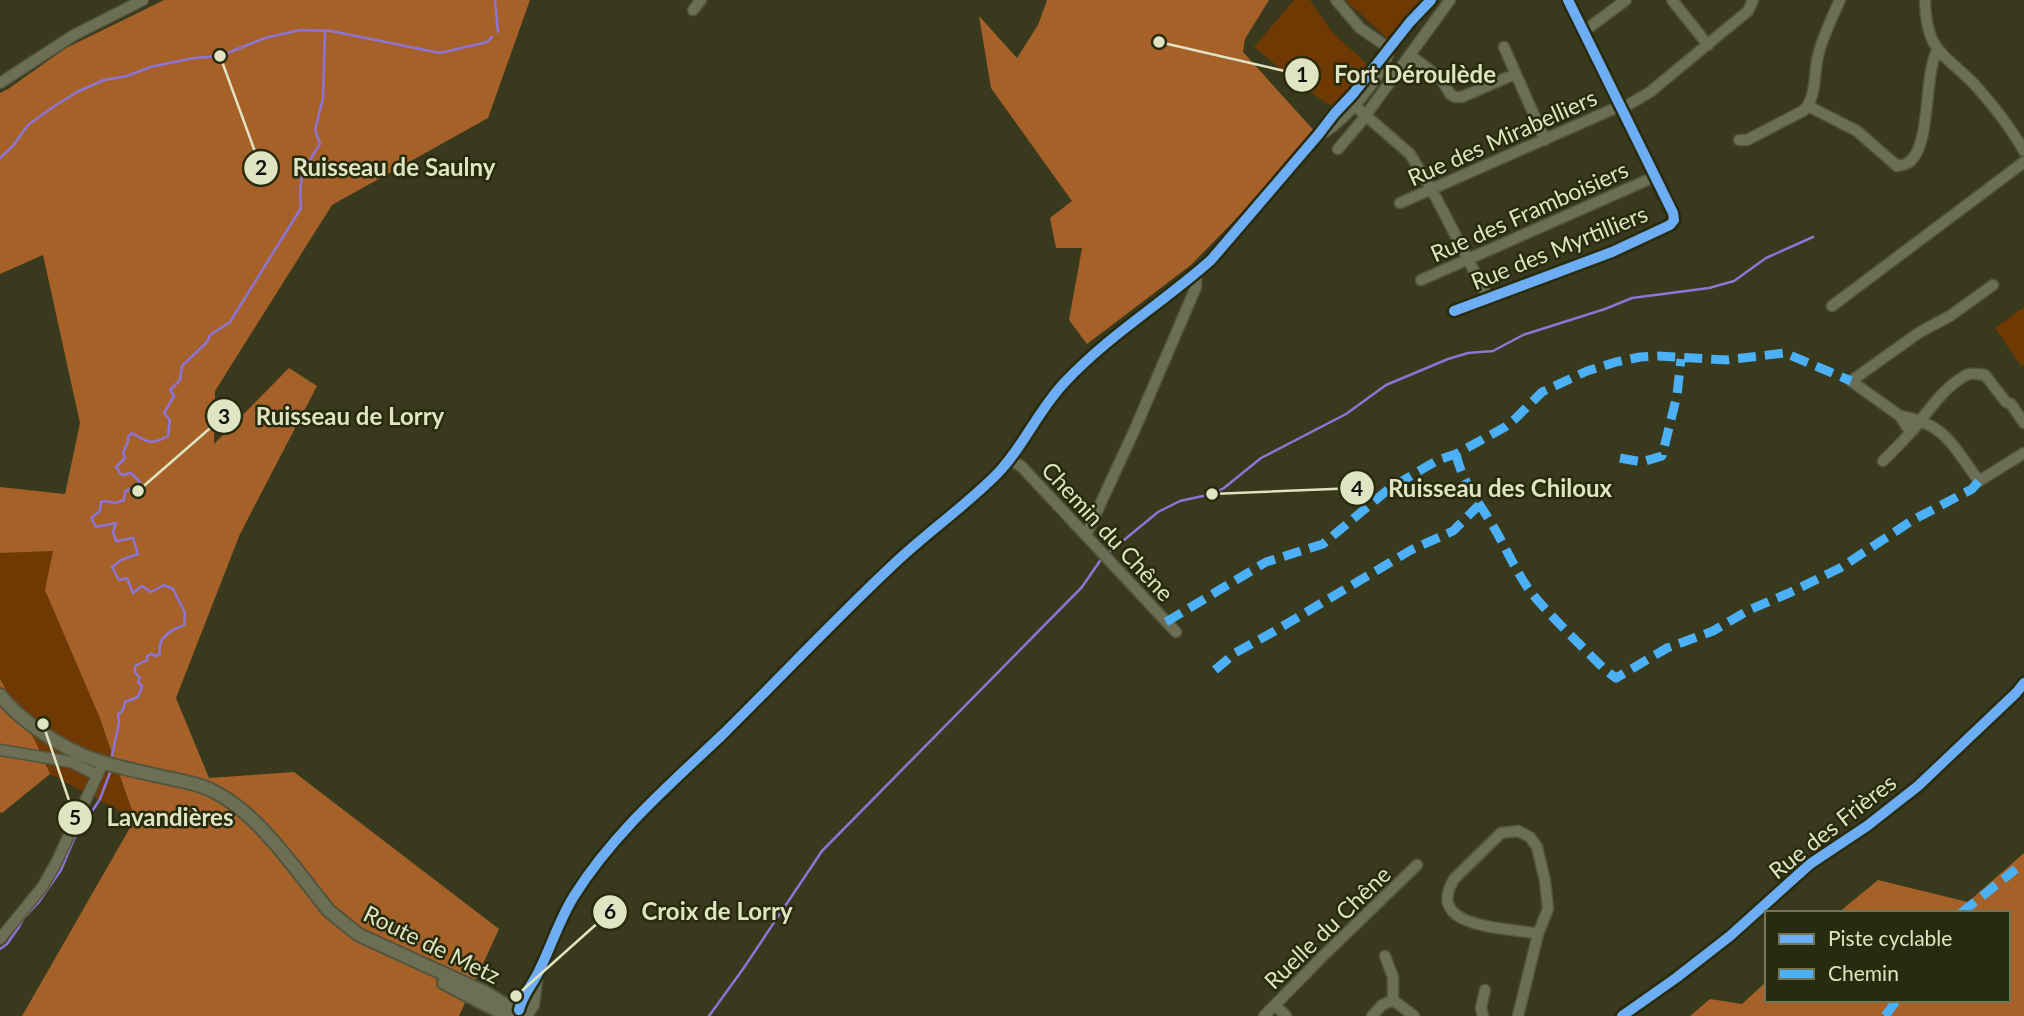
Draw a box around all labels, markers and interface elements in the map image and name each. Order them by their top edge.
callout: Fort Déroulède [1285,52,1510,97]
text: Fort Déroulède [1334,59,1496,88]
text: 1 [1296,61,1308,86]
street label: Rue des Mirabelliers [1403,83,1601,191]
callout: Ruisseau de Saulny [244,145,510,190]
text: Ruisseau de Saulny [293,152,496,181]
text: 2 [255,154,267,179]
street label: Rue des Framboisiers [1426,155,1632,267]
street label: Rue des Myrtilliers [1467,199,1651,295]
callout: Ruisseau de Lorry [207,394,458,439]
text: Ruisseau de Lorry [256,401,445,430]
text: 3 [218,403,230,428]
street label: Chemin du Chêne [1036,455,1180,607]
callout: Ruisseau des Chiloux [1339,466,1627,511]
text: Ruisseau des Chiloux [1388,473,1613,502]
text: 4 [1351,475,1363,500]
street label: Rue des Frières [1763,768,1901,884]
callout: Lavandières [58,795,248,840]
text: Lavandières [107,802,233,831]
text: 5 [69,804,81,829]
street label: Ruelle du Chêne [1258,860,1396,994]
callout: Croix de Lorry [593,889,807,934]
text: Croix de Lorry [641,896,793,925]
text: 6 [604,898,616,923]
street label: Route de Metz [359,899,505,989]
legend [1765,911,2010,1002]
text: Piste cyclable [1828,925,1952,950]
text: Chemin [1828,960,1899,985]

